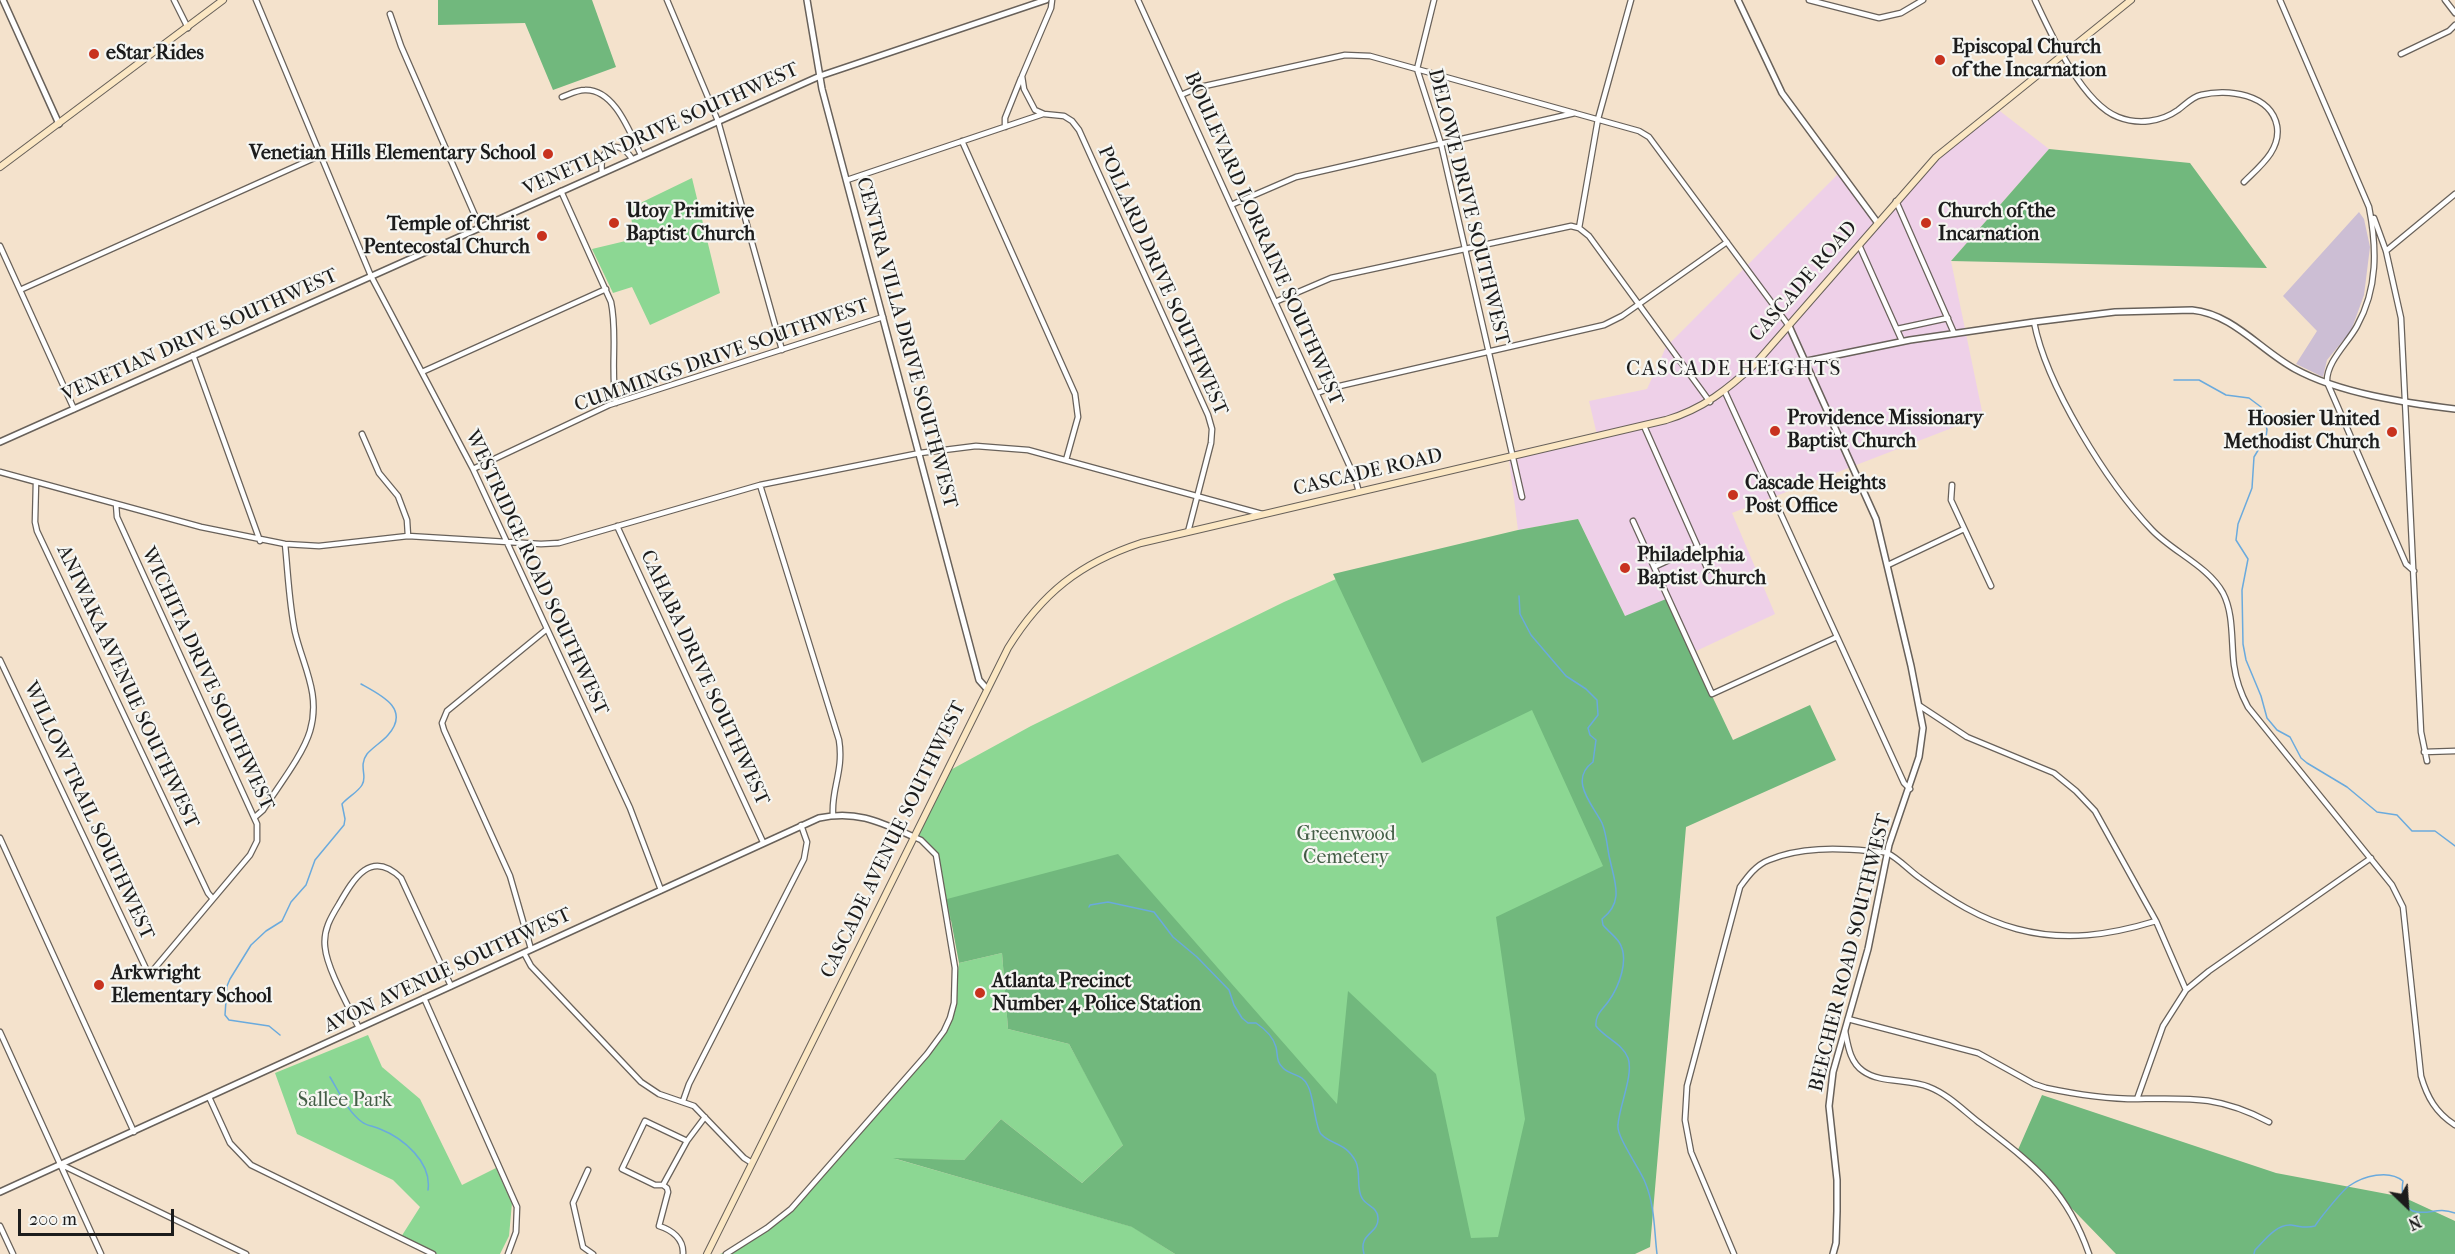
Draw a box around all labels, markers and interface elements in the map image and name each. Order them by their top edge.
place label: Episcopal Church of the Incarnation [1952,36,2107,83]
place label: eStar Rides [106,42,204,66]
marker: eStar Rides [87,47,101,61]
marker: Episcopal Church of the Incarnation [1933,53,1947,67]
street label: VENETIAN DRIVE SOUTHWEST [519,58,803,202]
street label: DELOWE DRIVE SOUTHWEST [1422,66,1514,348]
street label: BOULEVARD LORRAINE SOUTHWEST [1178,68,1348,410]
place label: Venetian Hills Elementary School [249,142,536,166]
street label: POLLARD DRIVE SOUTHWEST [1092,143,1232,419]
marker: Venetian Hills Elementary School [541,147,555,161]
street label: CENTRA VILLA DRIVE SOUTHWEST [850,175,962,511]
place label: Utoy Primitive Baptist Church [626,200,755,247]
place label: Church of the Incarnation [1938,200,2055,247]
place label: Temple of Christ Pentecostal Church [363,213,530,260]
marker: Utoy Primitive Baptist Church [607,216,621,230]
marker: Church of the Incarnation [1919,216,1933,230]
street label: CASCADE ROAD [1745,217,1863,347]
marker: Temple of Christ Pentecostal Church [535,229,549,243]
street label: VENETIAN DRIVE SOUTHWEST [58,264,342,408]
street label: CUMMINGS DRIVE SOUTHWEST [571,294,873,418]
district label: CASCADE HEIGHTS [1626,357,1842,383]
place label: Providence Missionary Baptist Church [1787,407,1983,454]
place label: Hoosier United Methodist Church [2224,408,2380,455]
marker: Providence Missionary Baptist Church [1768,424,1782,438]
marker: Hoosier United Methodist Church [2385,425,2399,439]
street label: WESTRIDGE ROAD SOUTHWEST [459,427,613,719]
street label: CASCADE ROAD [1291,444,1445,502]
place label: Cascade Heights Post Office [1745,472,1886,519]
marker: Cascade Heights Post Office [1726,488,1740,502]
street label: ANIWAKA AVENUE SOUTHWEST [51,542,203,832]
street label: WICHITA DRIVE SOUTHWEST [135,544,279,814]
place label: Philadelphia Baptist Church [1637,544,1766,591]
street label: CAHABA DRIVE SOUTHWEST [634,547,774,809]
marker: Philadelphia Baptist Church [1618,561,1632,575]
street label: WILLOW TRAIL SOUTHWEST [18,678,158,944]
street label: CASCADE AVENUE SOUTHWEST [816,698,972,982]
street label: BEECHER ROAD SOUTHWEST [1805,811,1897,1095]
park label: Greenwood Cemetery [1296,823,1396,870]
street label: AVON AVENUE SOUTHWEST [321,903,575,1039]
place label: Arkwright Elementary School [111,962,272,1009]
place label: Atlanta Precinct Number 4 Police Station [992,970,1201,1017]
marker: Arkwright Elementary School [92,978,106,992]
marker: Atlanta Precinct Number 4 Police Station [973,986,987,1000]
park label: Sallee Park [298,1089,392,1113]
north arrow [2377,1176,2437,1236]
scale bar [21,1197,177,1235]
text: 200 m [29,1209,77,1230]
text: N [2405,1212,2424,1234]

